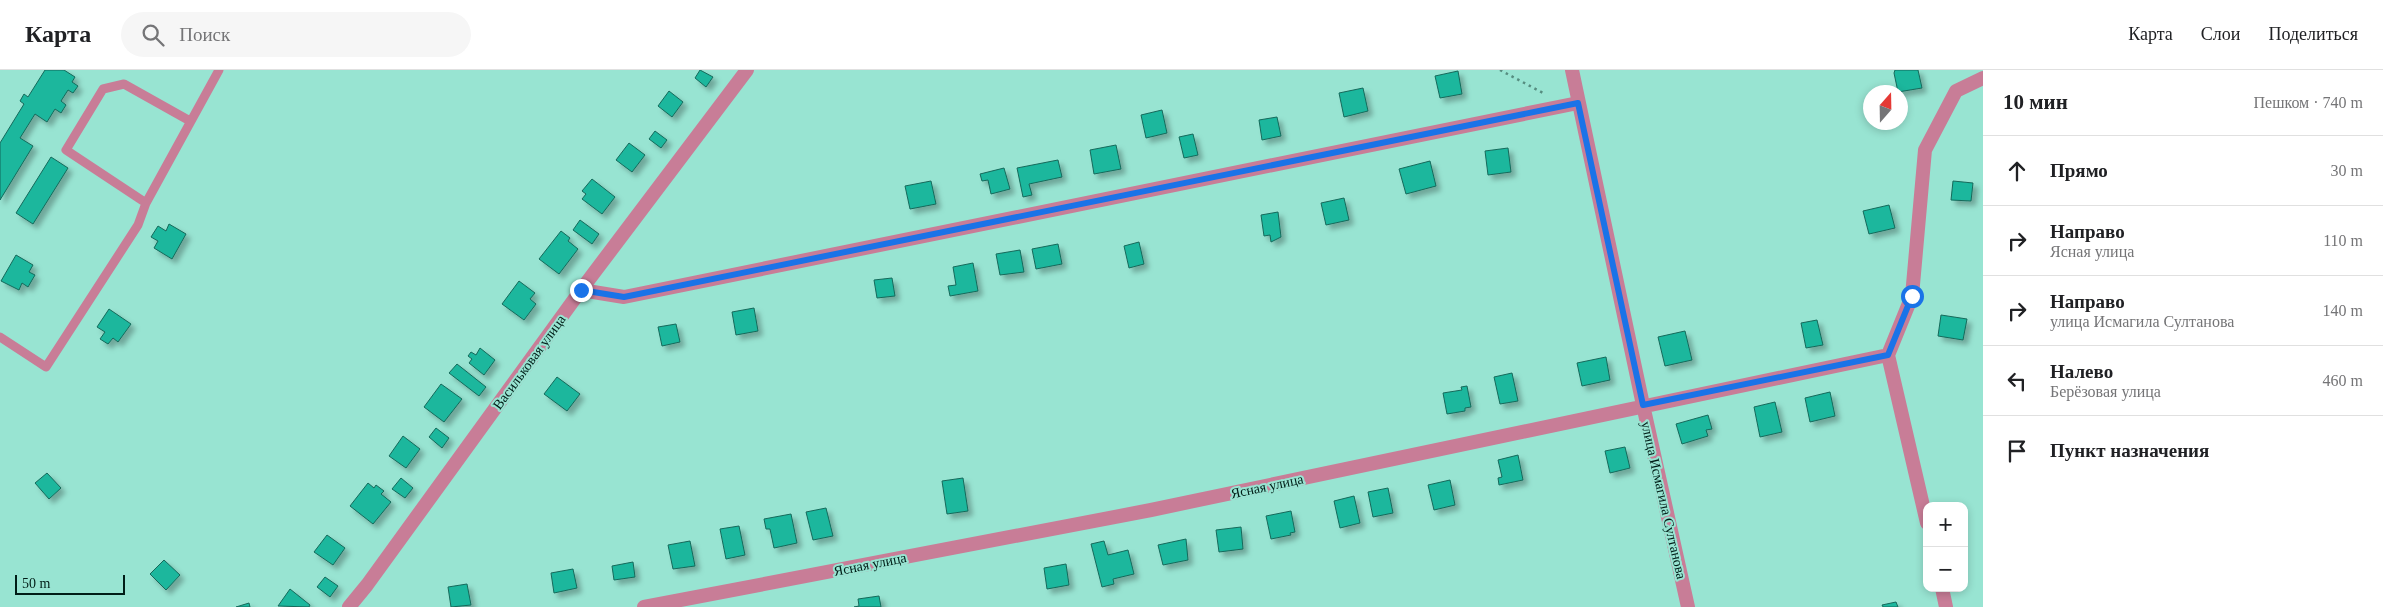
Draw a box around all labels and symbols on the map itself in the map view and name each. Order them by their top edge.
north arrow [1863,85,1908,130]
route end [570,279,593,302]
route start [1901,285,1924,308]
street label: Васильковая улица [490,312,569,412]
street label: улица Исмагила Султанова [1638,420,1689,581]
street label: Ясная улица [1229,471,1306,501]
street label: Ясная улица [832,550,908,579]
scale bar [15,572,125,595]

